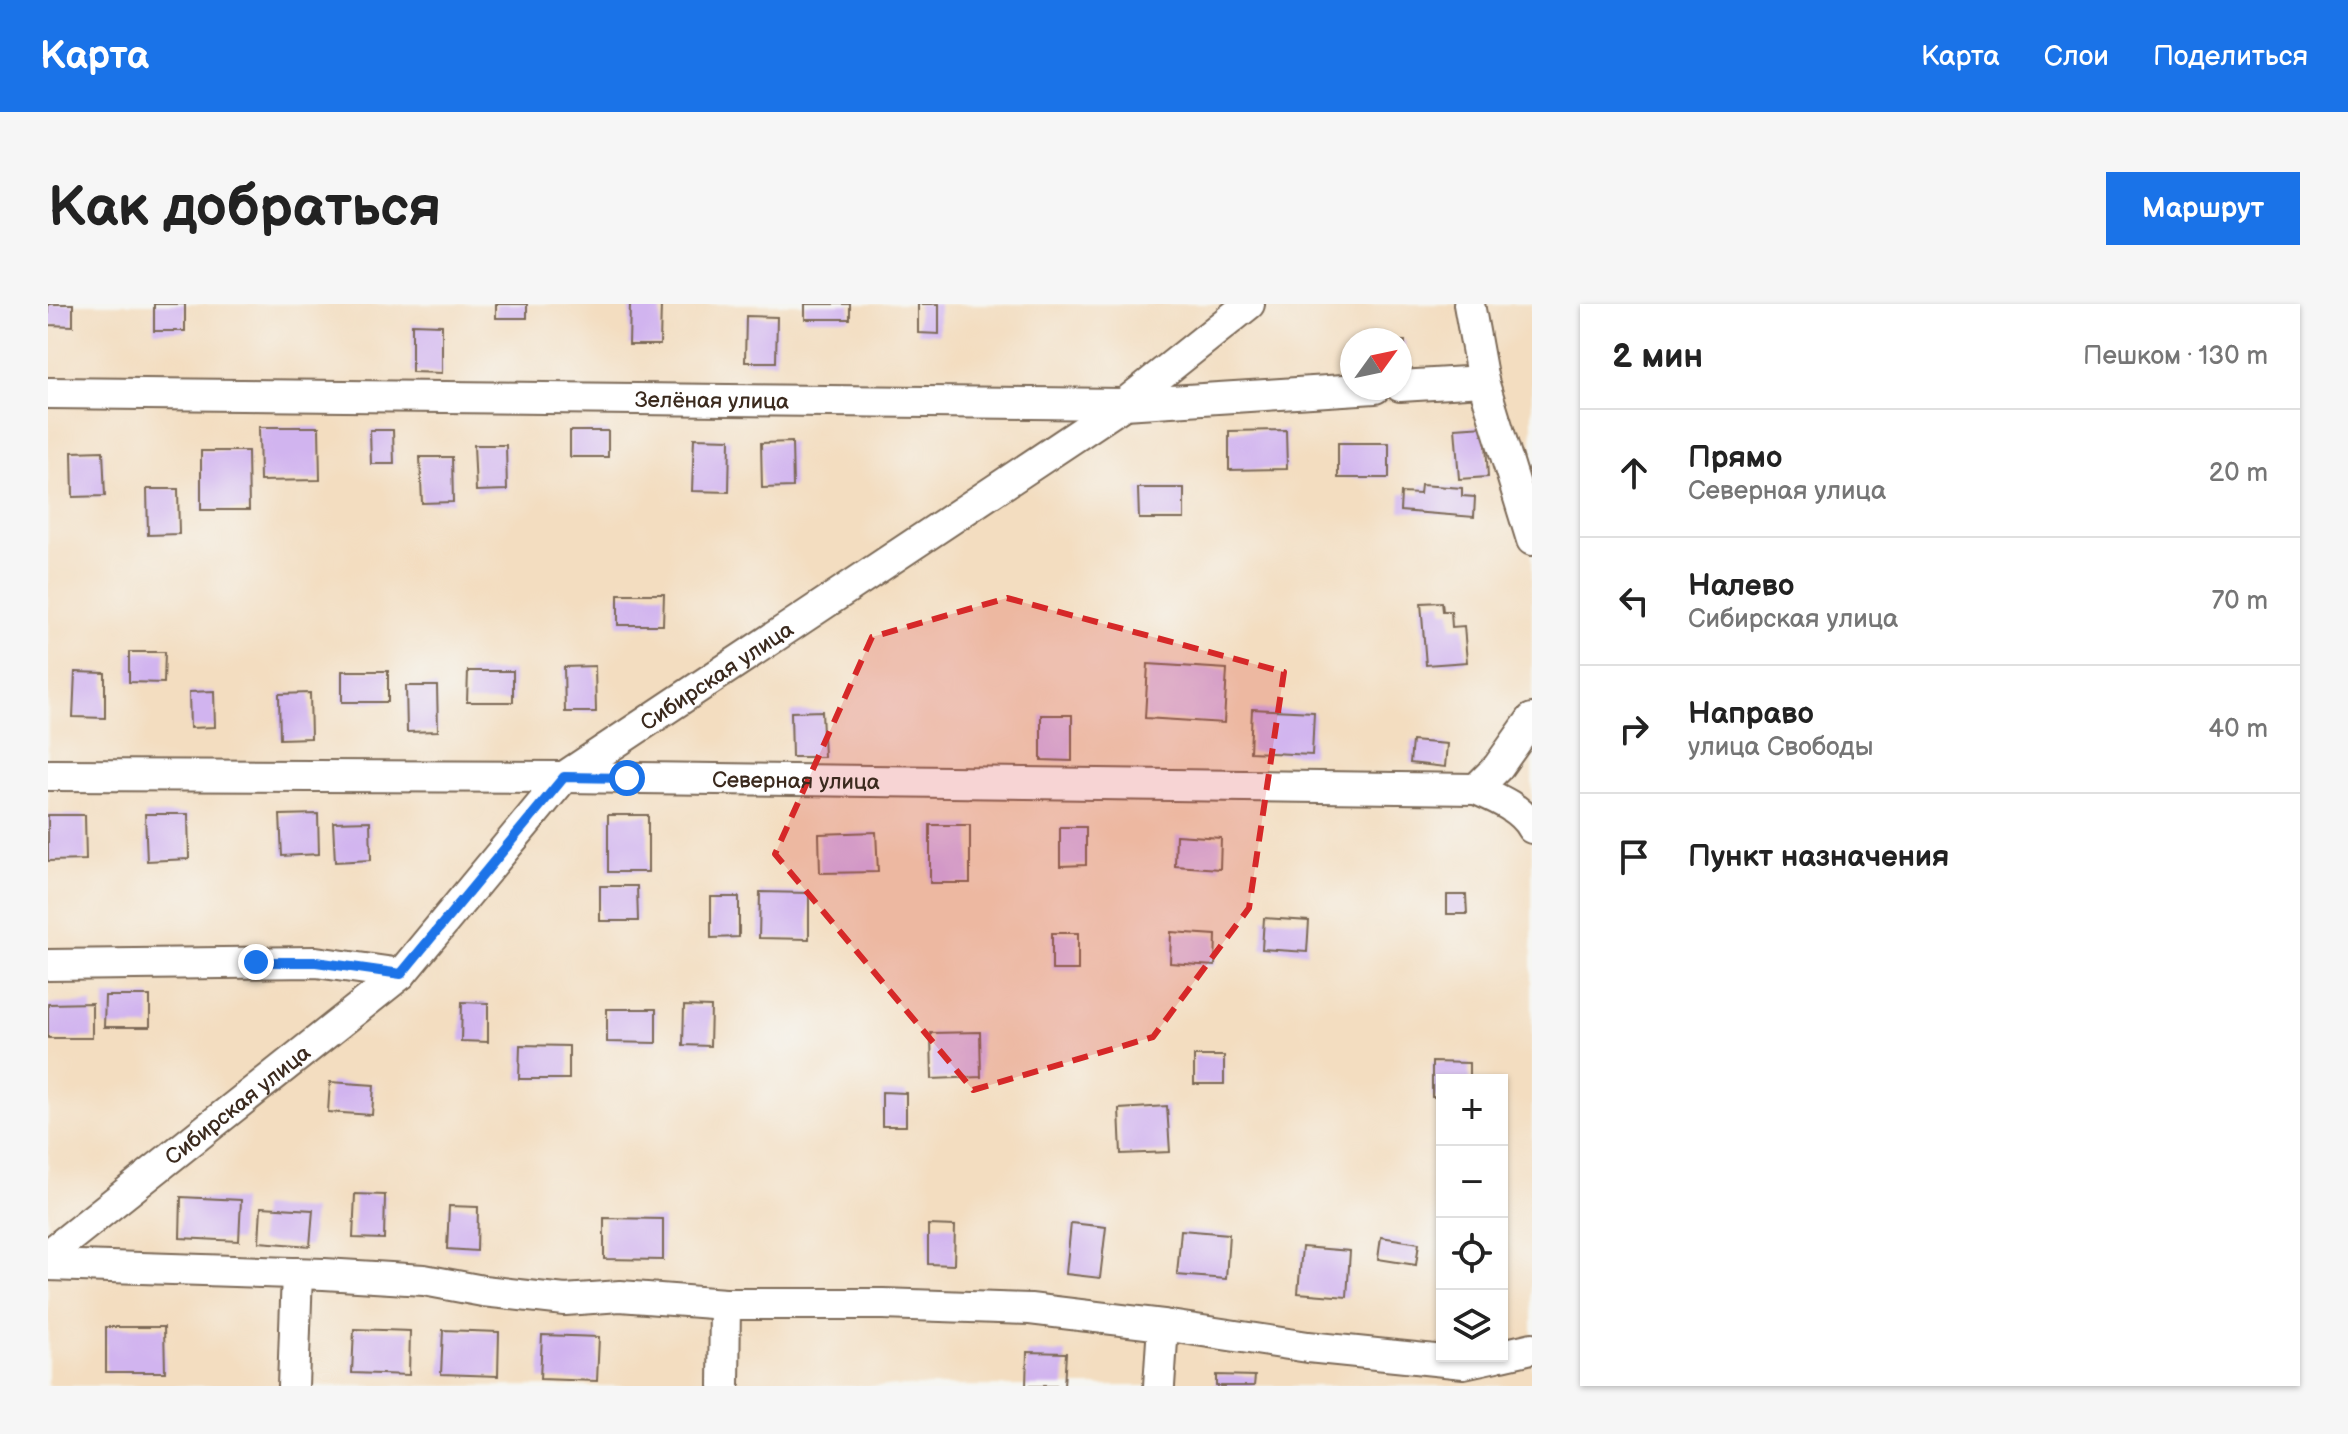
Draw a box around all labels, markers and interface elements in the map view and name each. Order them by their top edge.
text: Карта [40,34,149,79]
text: Карта [1921,40,2000,73]
text: Слои [2044,40,2109,73]
text: Поделиться [2153,40,2308,73]
button: Маршрут [2106,172,2300,245]
text: Как добраться [48,175,441,242]
north arrow [1340,328,1412,400]
text: 2 мин [1612,336,1703,377]
text: Пешком · 130 m [2083,341,2268,372]
street label: Зелёная улица [635,387,789,416]
text: Прямо [1688,440,1782,476]
icon: ahead [1612,451,1656,495]
text: 20 m [2209,458,2268,489]
text: Северная улица [1688,476,1886,507]
text: Налево [1688,568,1794,604]
icon: left [1612,579,1656,623]
text: 70 m [2211,586,2268,617]
text: Сибирская улица [1688,604,1898,635]
street label: Сибирская улица [636,616,799,737]
text: Направо [1688,696,1814,732]
icon: right [1612,707,1656,751]
text: 40 m [2208,714,2268,745]
text: улица Свободы [1688,732,1873,763]
route start [609,760,645,796]
street label: Северная улица [712,767,880,796]
icon: arrive [1612,835,1656,879]
text: Пункт назначения [1688,839,1949,875]
route end [238,944,274,980]
street label: Сибирская улица [160,1039,316,1172]
map controls [1436,1074,1508,1362]
button: + [1436,1074,1508,1146]
button: − [1436,1146,1508,1218]
button: locate [1436,1218,1508,1290]
button: layers [1436,1290,1508,1362]

